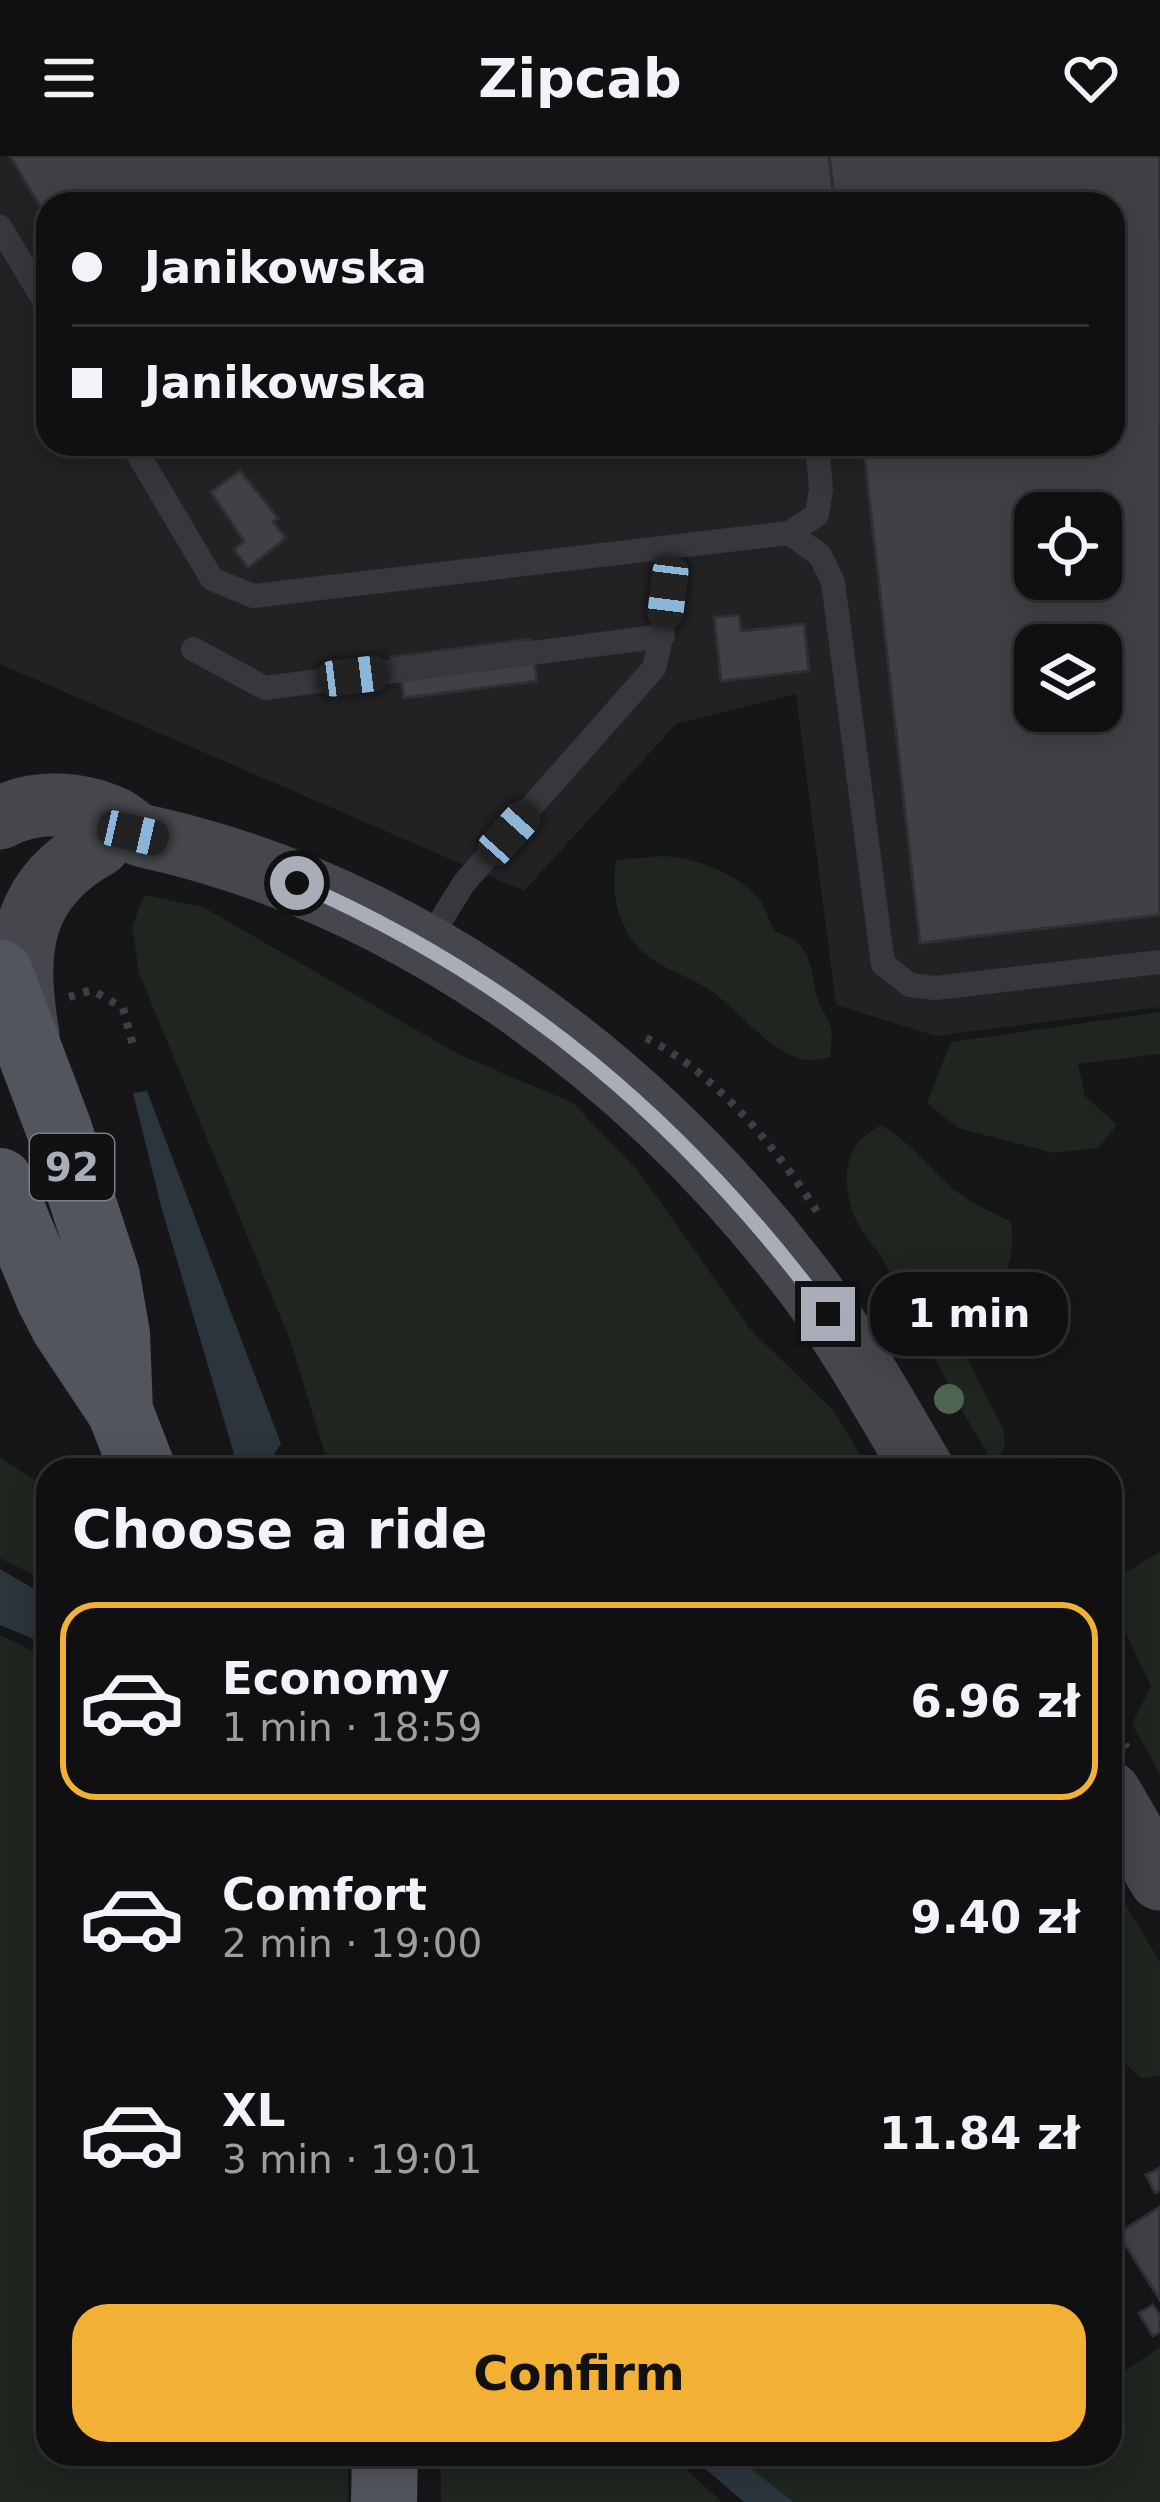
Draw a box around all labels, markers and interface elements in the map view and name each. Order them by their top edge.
icon: menu [36,45,102,111]
icon: heart [1058,45,1124,111]
text: Zipcab [478,47,682,110]
text: Janikowska [144,241,427,294]
text: Janikowska [144,356,427,409]
map controls [1014,492,1122,732]
button: locate [1014,492,1122,600]
car [646,554,690,630]
button: layers [1014,624,1122,732]
car [315,654,391,698]
car [472,794,546,872]
car [94,807,172,859]
route start [270,856,324,910]
road number: 92 [30,1134,114,1200]
callout: 1 min [870,1272,1068,1356]
route end [801,1287,855,1341]
text: 1 min [908,1291,1030,1336]
text: Choose a ride [72,1498,488,1561]
icon: car [78,1647,186,1755]
text: Economy [222,1652,450,1705]
text: 6.96 zł [910,1675,1080,1728]
text: 1 min · 18:59 [222,1705,482,1750]
icon: car [78,1863,186,1971]
text: Comfort [222,1868,427,1921]
text: 9.40 zł [910,1891,1080,1944]
text: 2 min · 19:00 [222,1921,482,1966]
icon: car [78,2079,186,2187]
text: XL [222,2084,285,2137]
text: 11.84 zł [879,2107,1080,2160]
text: 3 min · 19:01 [222,2137,482,2182]
button: Confirm [72,2304,1086,2442]

